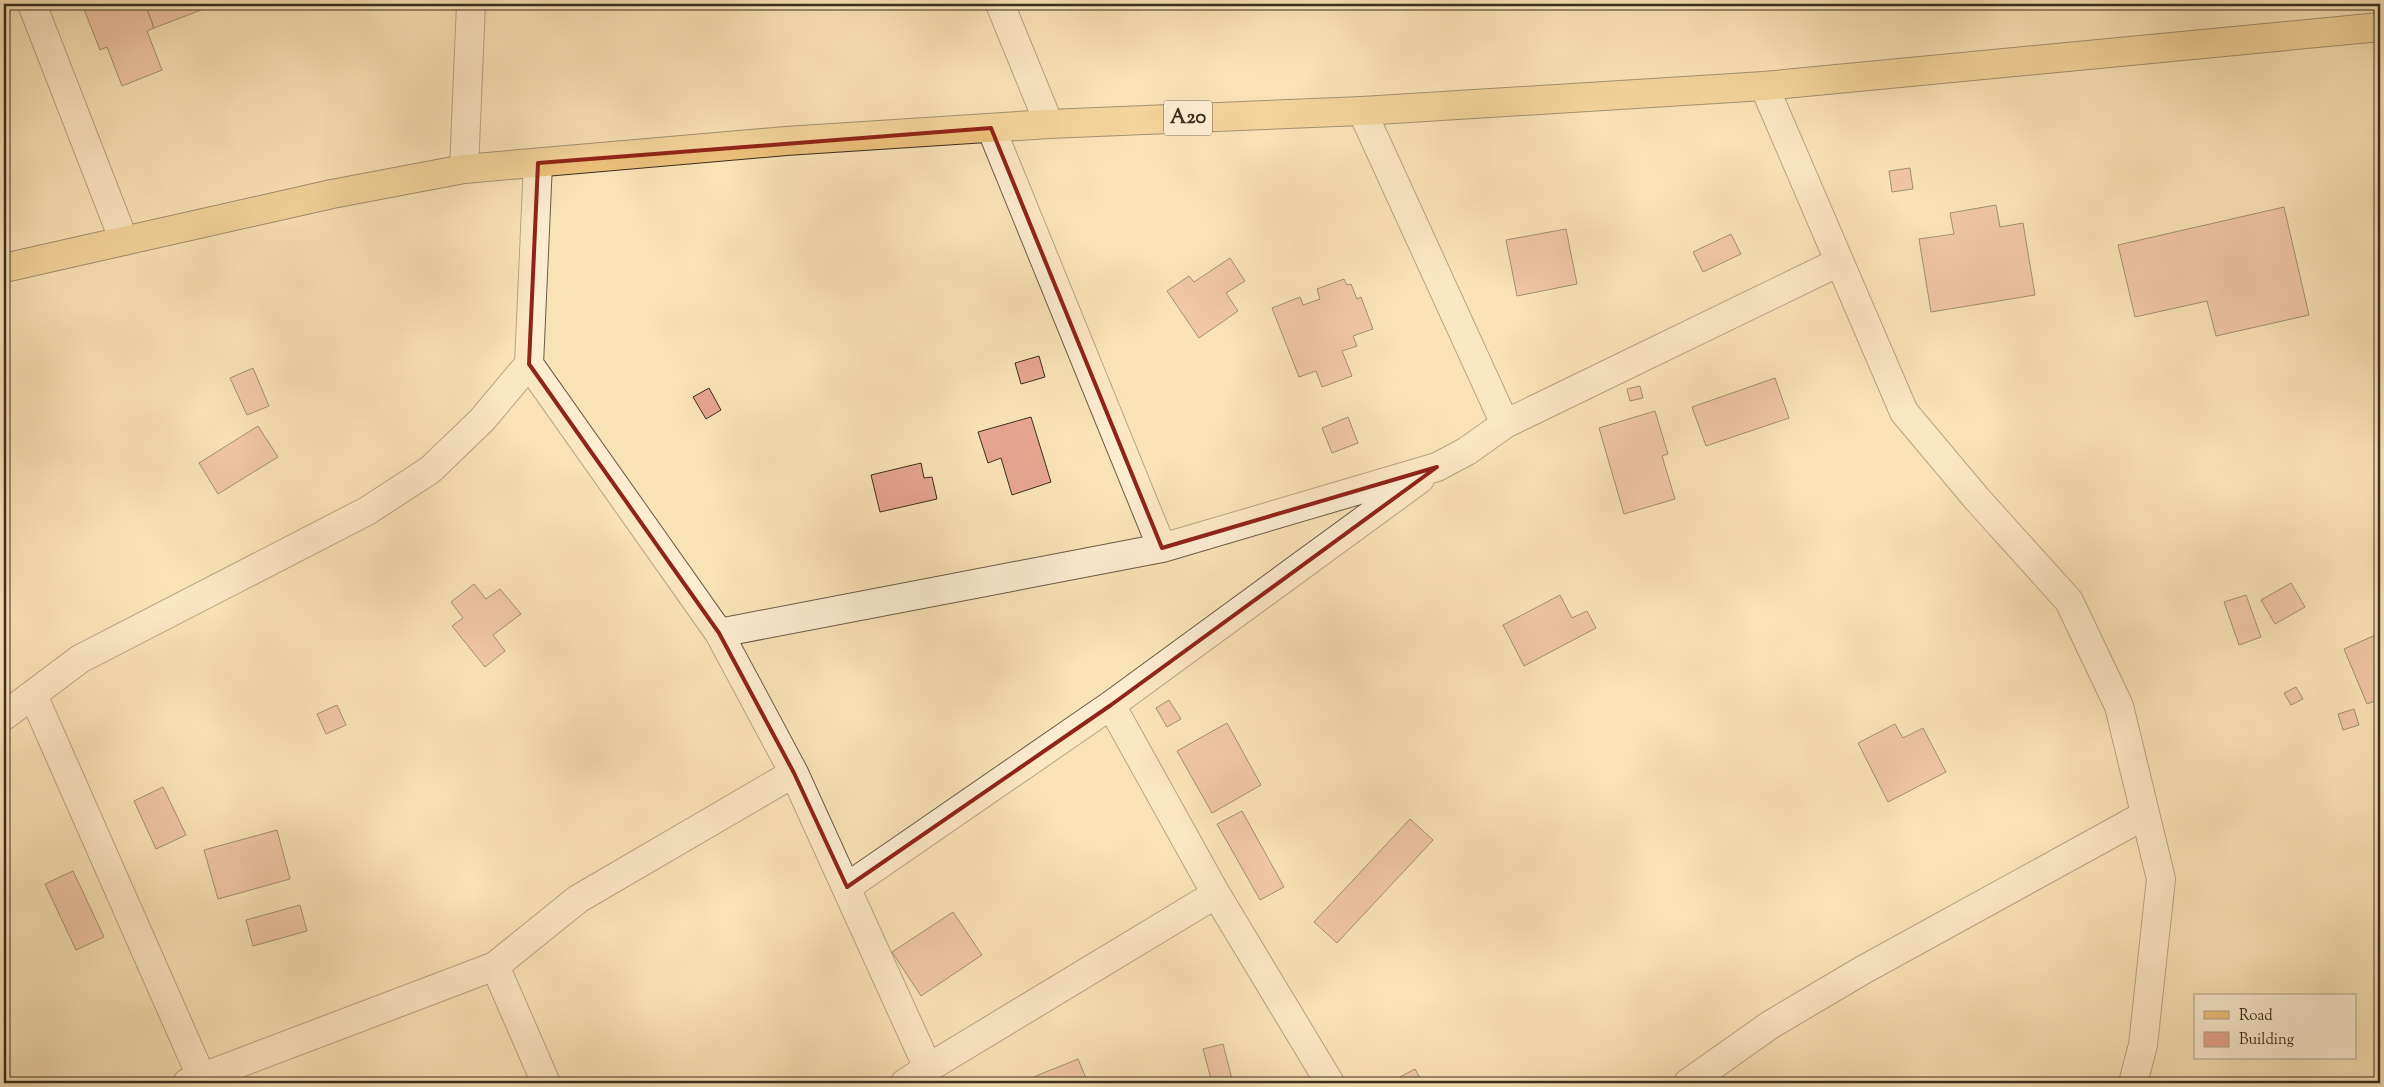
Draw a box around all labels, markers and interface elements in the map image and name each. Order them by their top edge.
road number: A20 [1164,100,1212,136]
legend [2194,994,2356,1060]
text: Road [2239,1006,2273,1027]
text: Building [2239,1030,2294,1051]

